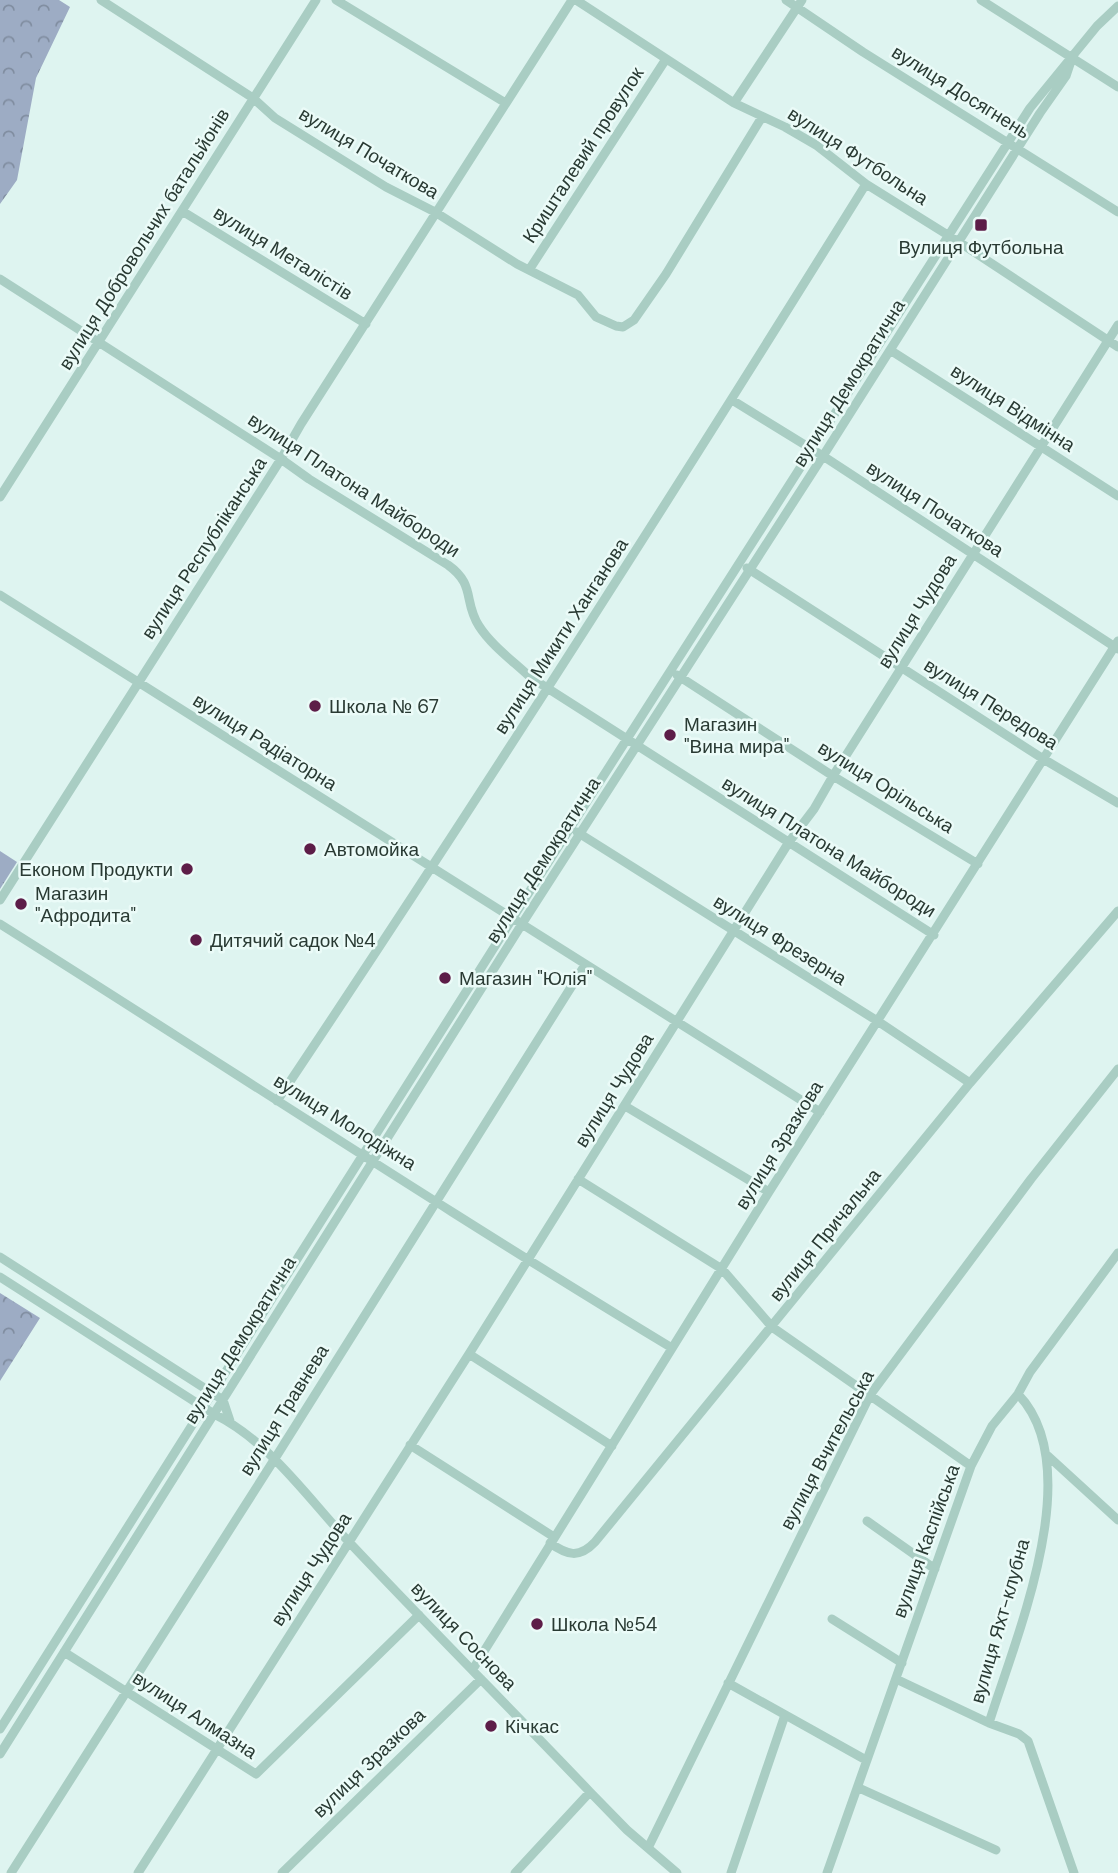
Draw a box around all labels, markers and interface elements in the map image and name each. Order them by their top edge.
street label: вулиця Досягнень [887,39,1035,145]
street label: Кришталевий провулок [517,62,650,248]
street label: вулиця Початкова [295,101,444,205]
street label: вулиця Футбольна [783,101,933,211]
street label: вулиця Добровольчих батальйонів [53,104,235,374]
street label: вулиця Металістів [209,200,357,306]
marker: Вулиця Футбольна [973,217,989,233]
place label: Вулиця Футбольна [898,235,1064,260]
street label: вулиця Демократична [787,294,911,471]
street label: вулиця Відмінна [946,358,1080,458]
street label: вулиця Платона Майбороди [243,407,465,563]
street label: вулиця Республіканська [136,452,273,644]
street label: вулиця Початкова [862,455,1009,563]
street label: вулиця Микити Ханганова [488,533,634,739]
street label: вулиця Чудова [872,549,962,673]
street label: вулиця Передова [919,653,1063,756]
street label: вулиця Радіаторна [188,688,342,797]
place label: Школа № 67 [329,694,439,719]
marker: Школа № 67 [307,698,323,714]
place label: Магазин "Вина мира" [684,712,789,759]
marker: Магазин "Вина мира" [662,727,678,743]
street label: вулиця Орільська [813,735,959,839]
street label: вулиця Платона Майбороди [717,771,941,923]
street label: вулиця Демократична [480,772,606,948]
place label: Автомойка [324,837,419,862]
marker: Автомойка [302,841,318,857]
place label: Економ Продукти [19,857,173,882]
marker: Економ Продукти [179,861,195,877]
place label: Магазин "Афродита" [35,881,136,928]
street label: вулиця Фрезерна [709,889,852,991]
marker: Магазин "Афродита" [13,896,29,912]
place label: Дитячий садок №4 [210,928,376,953]
marker: Дитячий садок №4 [188,932,204,948]
place label: Магазин "Юлія" [459,966,592,991]
marker: Магазин "Юлія" [437,970,453,986]
street label: вулиця Чудова [569,1028,659,1152]
street label: вулиця Молодіжна [269,1068,421,1176]
street label: вулиця Зразкова [729,1076,829,1214]
street label: вулиця Причальна [764,1163,887,1307]
street label: вулиця Демократична [178,1251,302,1428]
street label: вулиця Травнева [234,1339,335,1480]
street label: вулиця Вчительська [774,1365,880,1534]
street label: вулиця Каспійська [887,1460,966,1621]
street label: вулиця Чудова [265,1507,357,1630]
street label: вулиця Яхт-клубна [965,1535,1036,1706]
street label: вулиця Соснова [406,1576,523,1696]
place label: Школа №54 [551,1612,657,1637]
marker: Школа №54 [529,1616,545,1632]
street label: вулиця Алмазна [128,1665,262,1765]
street label: вулиця Зразкова [307,1703,431,1823]
place label: Кічкас [505,1714,559,1739]
marker: Кічкас [483,1718,499,1734]

